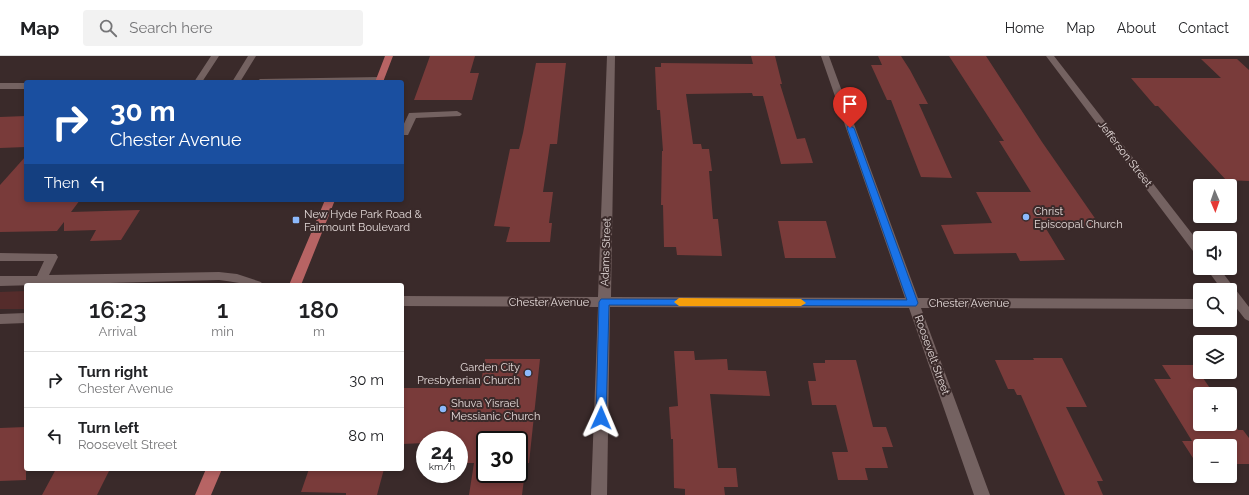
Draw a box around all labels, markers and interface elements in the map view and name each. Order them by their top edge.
search box [83,10,363,46]
text: Map [20,17,59,39]
icon: search [97,17,119,39]
text: Search here [129,19,213,37]
text: Home [1005,20,1044,36]
text: Map [1066,20,1095,36]
text: About [1117,20,1156,36]
text: Contact [1178,20,1229,36]
pin [833,87,867,128]
icon: arrive [839,93,861,115]
text: 30 m [110,95,176,128]
icon: right [44,96,96,148]
street label: Jefferson Street [1095,119,1155,190]
text: Chester Avenue [110,129,242,150]
icon: left [87,172,109,194]
text: Then [44,174,79,192]
north arrow [1193,179,1237,223]
map controls [1193,179,1237,483]
place label: Christ Episcopal Church [1034,205,1123,231]
place label: New Hyde Park Road & Fairmount Boulevard [304,208,423,234]
marker: Christ Episcopal Church [1021,212,1031,222]
marker: New Hyde Park Road & Fairmount Boulevard [291,215,301,225]
street label: Adams Street [598,217,614,287]
button: sound [1193,231,1237,275]
button: search [1193,283,1237,327]
text: 16:23 [89,295,146,324]
text: 1 [217,295,228,324]
text: 180 [299,295,339,324]
street label: Chester Avenue [509,296,590,309]
street label: Chester Avenue [929,297,1010,310]
street label: Roosevelt Street [912,313,953,397]
text: Arrival [99,324,137,339]
text: min [211,324,234,339]
text: m [313,324,325,339]
button: layers [1193,335,1237,379]
place label: Garden City Presbyterian Church [417,361,520,387]
text: Turn right [78,363,148,381]
marker: Garden City Presbyterian Church [523,368,533,378]
icon: right [44,369,66,391]
text: 30 m [349,371,384,389]
text: Chester Avenue [78,381,173,396]
button: + [1193,387,1237,431]
place label: Shuva Yisrael Messianic Church [451,397,540,423]
position arrow [580,397,622,439]
marker: Shuva Yisrael Messianic Church [438,404,448,414]
text: Turn left [78,419,139,437]
icon: left [44,425,66,447]
text: 80 m [348,427,384,445]
speed limit sign: 30 [476,431,528,483]
text: Roosevelt Street [78,437,177,452]
button: − [1193,439,1237,483]
text: 24 [431,440,453,464]
text: km/h [429,461,455,472]

